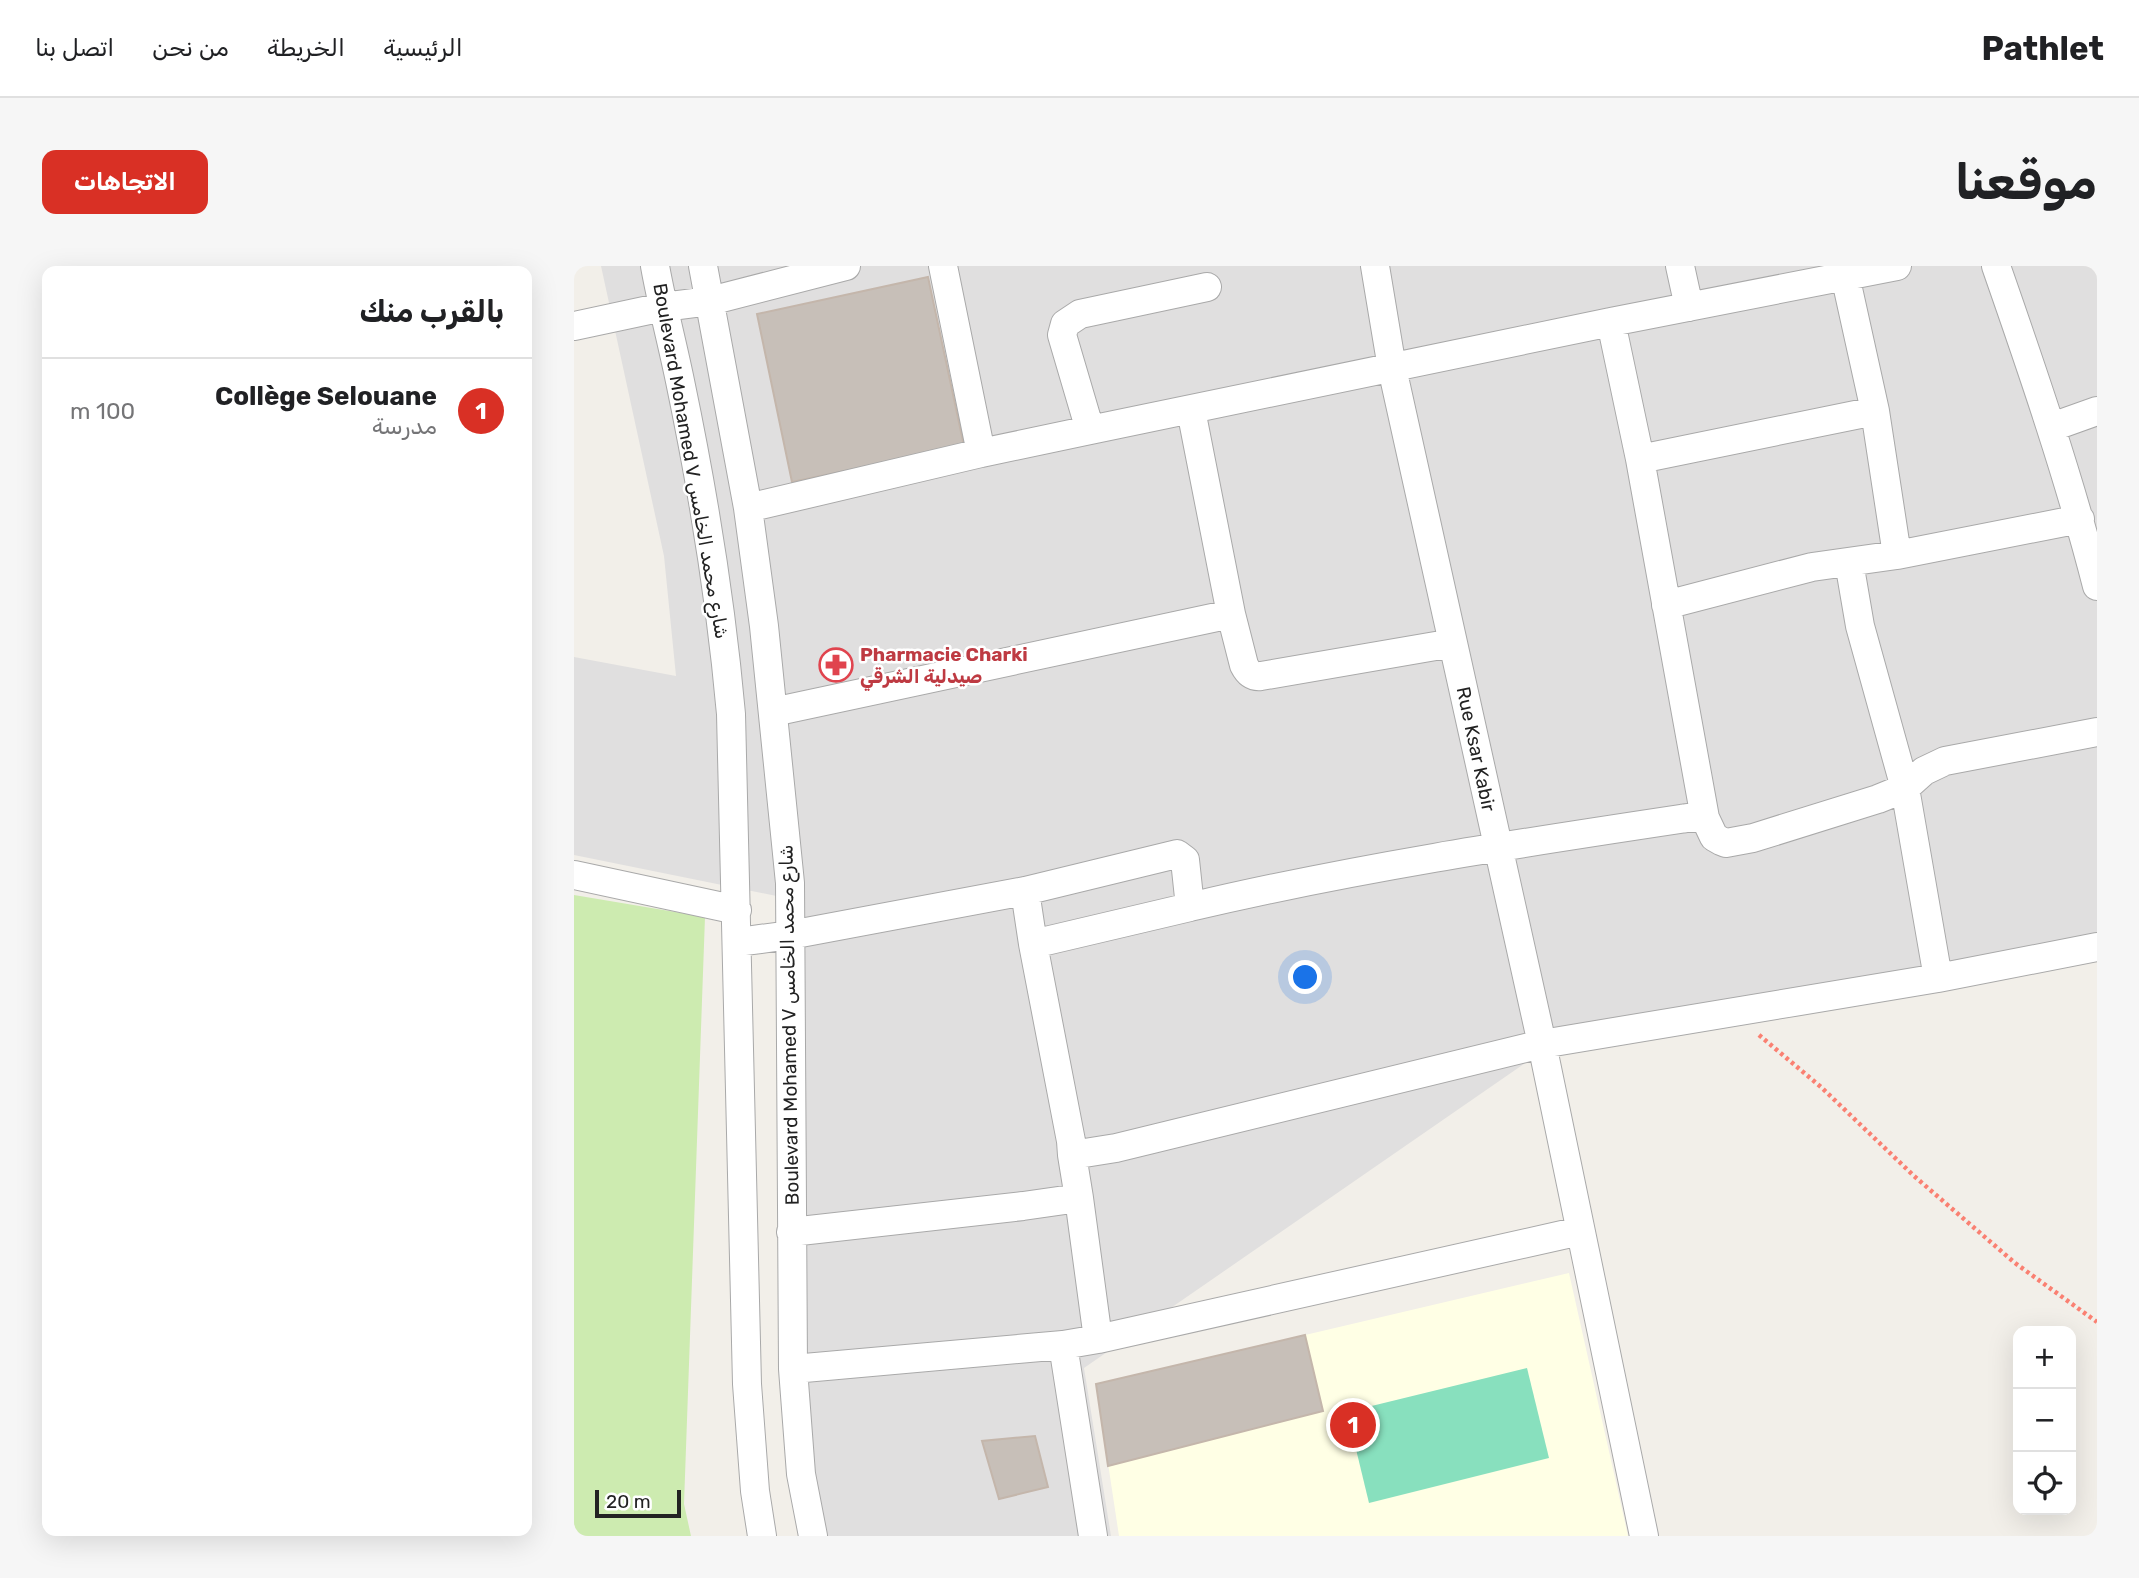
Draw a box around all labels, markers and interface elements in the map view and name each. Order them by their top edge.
text: Pathlet [1981,29,2104,68]
text: اتصل بنا [35,34,114,62]
text: من نحن [152,34,229,62]
text: الخريطة [267,34,345,62]
text: الرئيسية [383,34,463,62]
button: الاتجاهات [42,150,208,214]
text: موقعنا [1955,153,2097,211]
street label: Boulevard Mohamed V شارع محمد الخامس [646,281,734,641]
text: بالقرب منك [359,294,504,330]
text: Collège Selouane [215,381,437,412]
text: 100 m [70,397,135,425]
text: 1 [475,397,487,425]
text: مدرسة [372,412,437,440]
place label: Pharmacie Charki صيدلية الشرقي [860,643,1028,691]
pharmacy icon: Pharmacie Charki صيدلية الشرقي [817,646,855,684]
street label: Rue Ksar Kabir [1452,685,1501,814]
street label: Boulevard Mohamed V شارع محمد الخامس [774,844,806,1206]
your location [1288,960,1322,994]
map controls [2013,1326,2076,1515]
button: + [2013,1326,2076,1389]
button: − [2013,1389,2076,1452]
pin: 1 [1330,1399,1376,1451]
button: locate [2013,1452,2076,1515]
scale bar [595,1487,681,1519]
text: 20 m [606,1490,651,1513]

